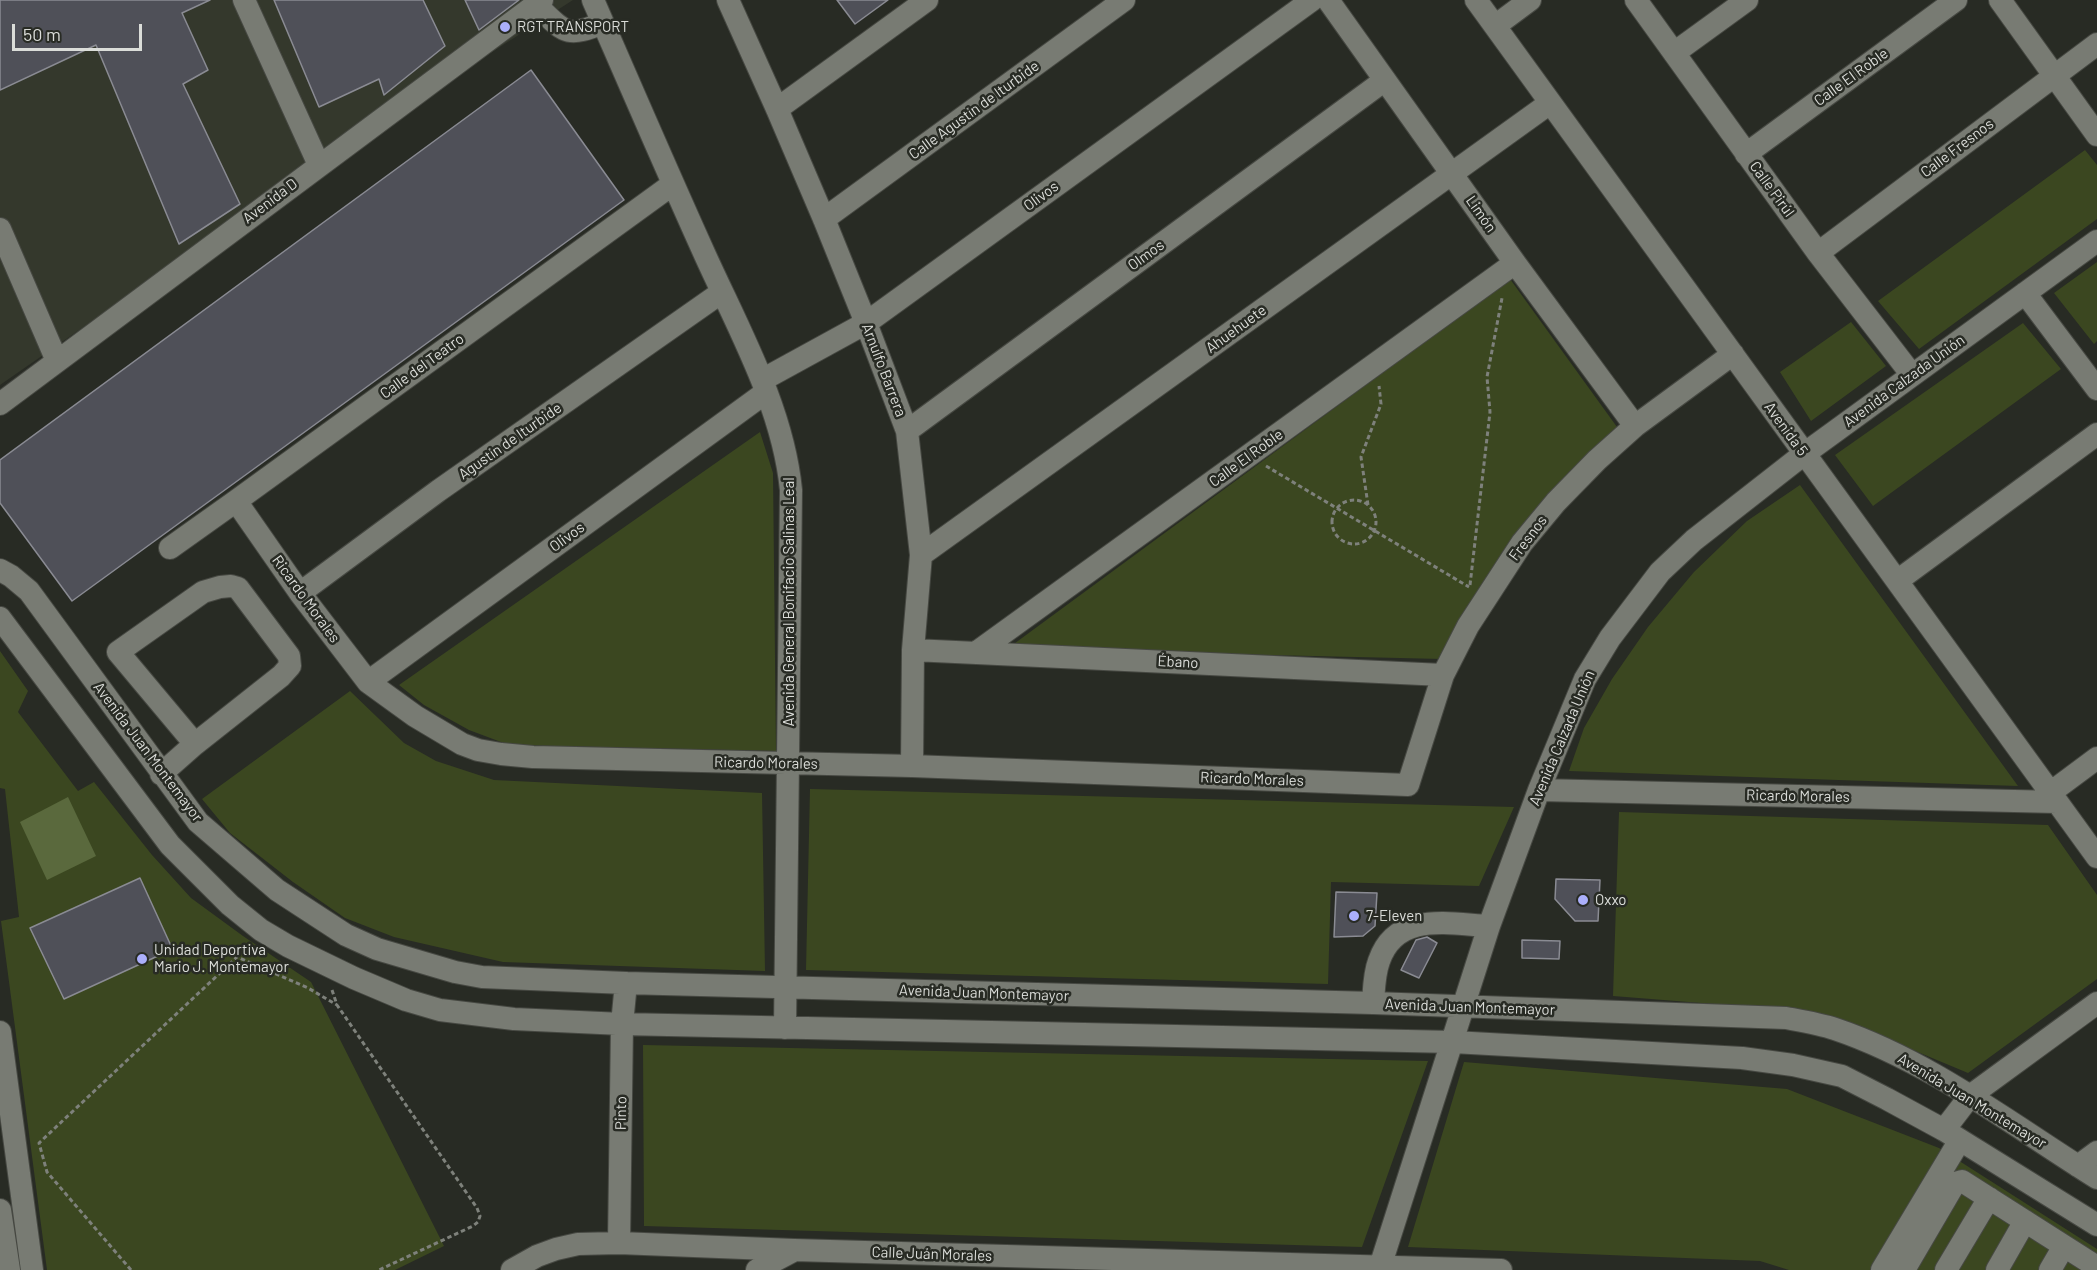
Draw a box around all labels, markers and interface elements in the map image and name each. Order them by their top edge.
scale bar [15,12,146,50]
place label: RGT TRANSPORT [517,18,629,36]
marker: RGT TRANSPORT [498,20,512,34]
text: 50 m [23,23,61,45]
street label: Calle El Roble [1811,44,1891,110]
street label: Calle Agustín de Iturbide [905,57,1043,163]
street label: Calle Fresnos [1917,115,1997,181]
street label: Calle Pirúl [1746,158,1798,220]
street label: Avenida D [239,175,301,227]
street label: Olivos [1020,177,1062,215]
street label: Limón [1462,192,1500,236]
street label: Olmos [1124,236,1168,274]
street label: Ahuehuete [1202,301,1270,357]
street label: Arnulfo Barrera [858,321,910,419]
street label: Calle del Teatro [377,330,467,402]
street label: Avenida Calzada Unión [1840,331,1968,431]
street label: Agustín de Iturbide [455,399,565,483]
street label: Avenida 5 [1760,399,1812,459]
street label: Calle El Roble [1206,425,1286,491]
street label: Avenida General Bonifacio Salinas Leal [780,477,798,727]
street label: Fresnos [1505,512,1551,564]
street label: Olivos [546,518,588,556]
street label: Ricardo Morales [268,552,344,646]
street label: Ébano [1157,652,1199,672]
street label: Avenida Calzada Unión [1525,668,1599,808]
street label: Avenida Juan Montemayor [90,679,206,825]
street label: Ricardo Morales [714,753,818,773]
street label: Ricardo Morales [1200,768,1304,790]
street label: Ricardo Morales [1746,786,1850,806]
place label: Oxxo [1595,891,1626,909]
marker: Oxxo [1576,893,1590,907]
place label: 7-Eleven [1366,907,1422,925]
marker: 7-Eleven [1347,909,1361,923]
place label: Unidad Deportiva Mario J. Montemayor [154,941,289,976]
marker: Unidad Deportiva Mario J. Montemayor [135,952,149,966]
street label: Avenida Juan Montemayor [899,981,1069,1005]
street label: Avenida Juan Montemayor [1385,995,1555,1019]
street label: Avenida Juan Montemayor [1894,1049,2050,1153]
street label: Pinto [612,1096,630,1130]
street label: Calle Juán Morales [871,1243,993,1265]

